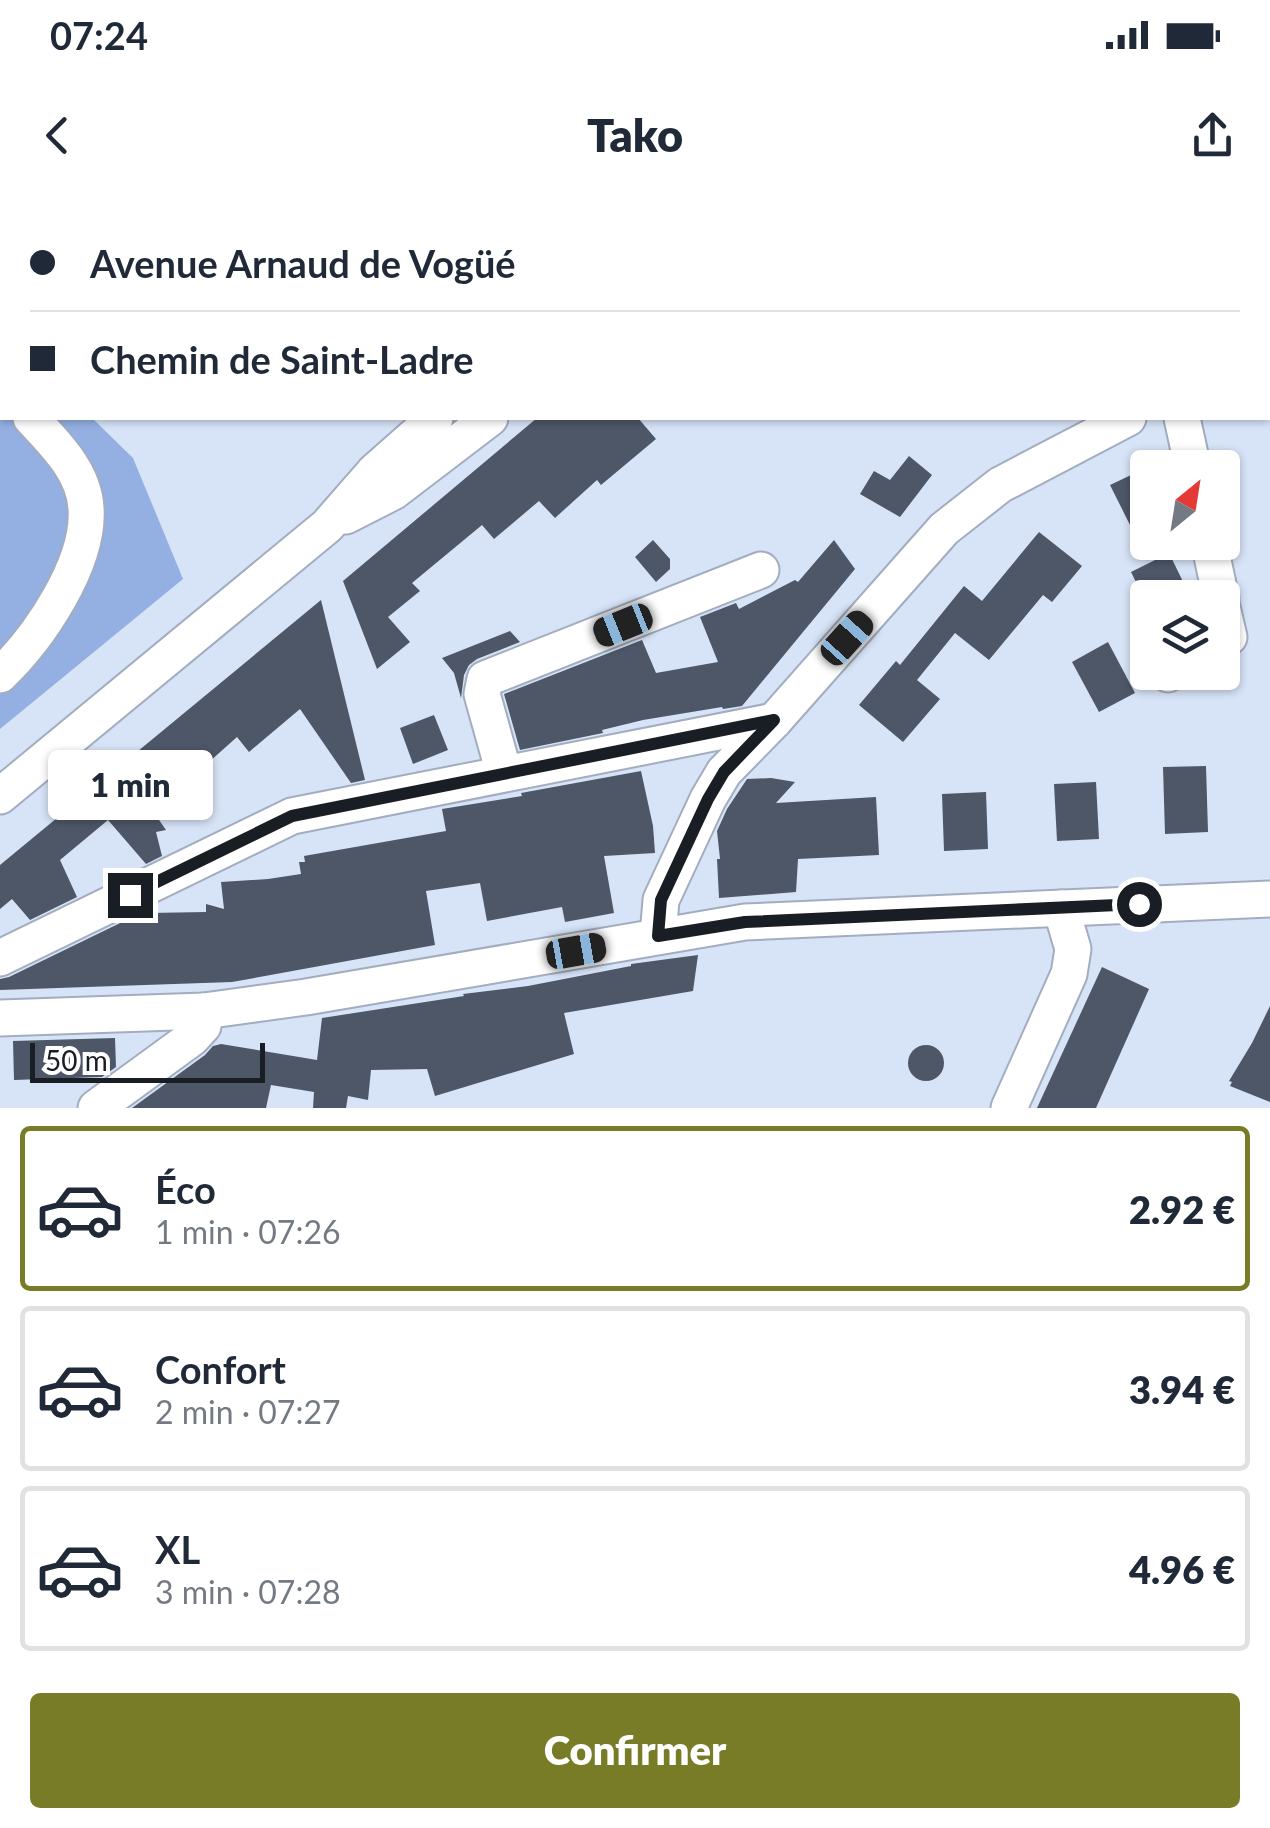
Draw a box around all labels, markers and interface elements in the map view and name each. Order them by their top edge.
text: 07:24 [50,12,148,58]
icon: back [30,108,85,163]
text: Tako [587,108,683,162]
icon: share [1185,108,1240,163]
text: Avenue Arnaud de Vogüé [90,240,516,286]
text: Chemin de Saint-Ladre [90,336,474,382]
north arrow [1130,450,1240,560]
map controls [1130,450,1240,690]
button: layers [1130,580,1240,690]
car [590,600,656,650]
car [816,606,878,670]
callout: 1 min [48,750,212,820]
text: 1 min [91,765,170,804]
route end [108,873,153,918]
route start [1117,882,1162,927]
car [544,931,608,971]
scale bar [30,1038,265,1083]
text: 50 m [45,1043,108,1077]
icon: car [35,1164,125,1254]
text: Éco [155,1166,216,1212]
text: 2.92 € [1129,1186,1235,1232]
text: 1 min · 07:26 [155,1212,341,1251]
icon: car [35,1344,125,1434]
text: Confort [155,1346,286,1392]
text: 3.94 € [1129,1366,1235,1412]
text: 2 min · 07:27 [155,1392,341,1431]
icon: car [35,1524,125,1614]
text: XL [155,1526,200,1572]
text: 4.96 € [1129,1546,1235,1592]
text: 3 min · 07:28 [155,1572,341,1611]
button: Confirmer [30,1693,1240,1808]

